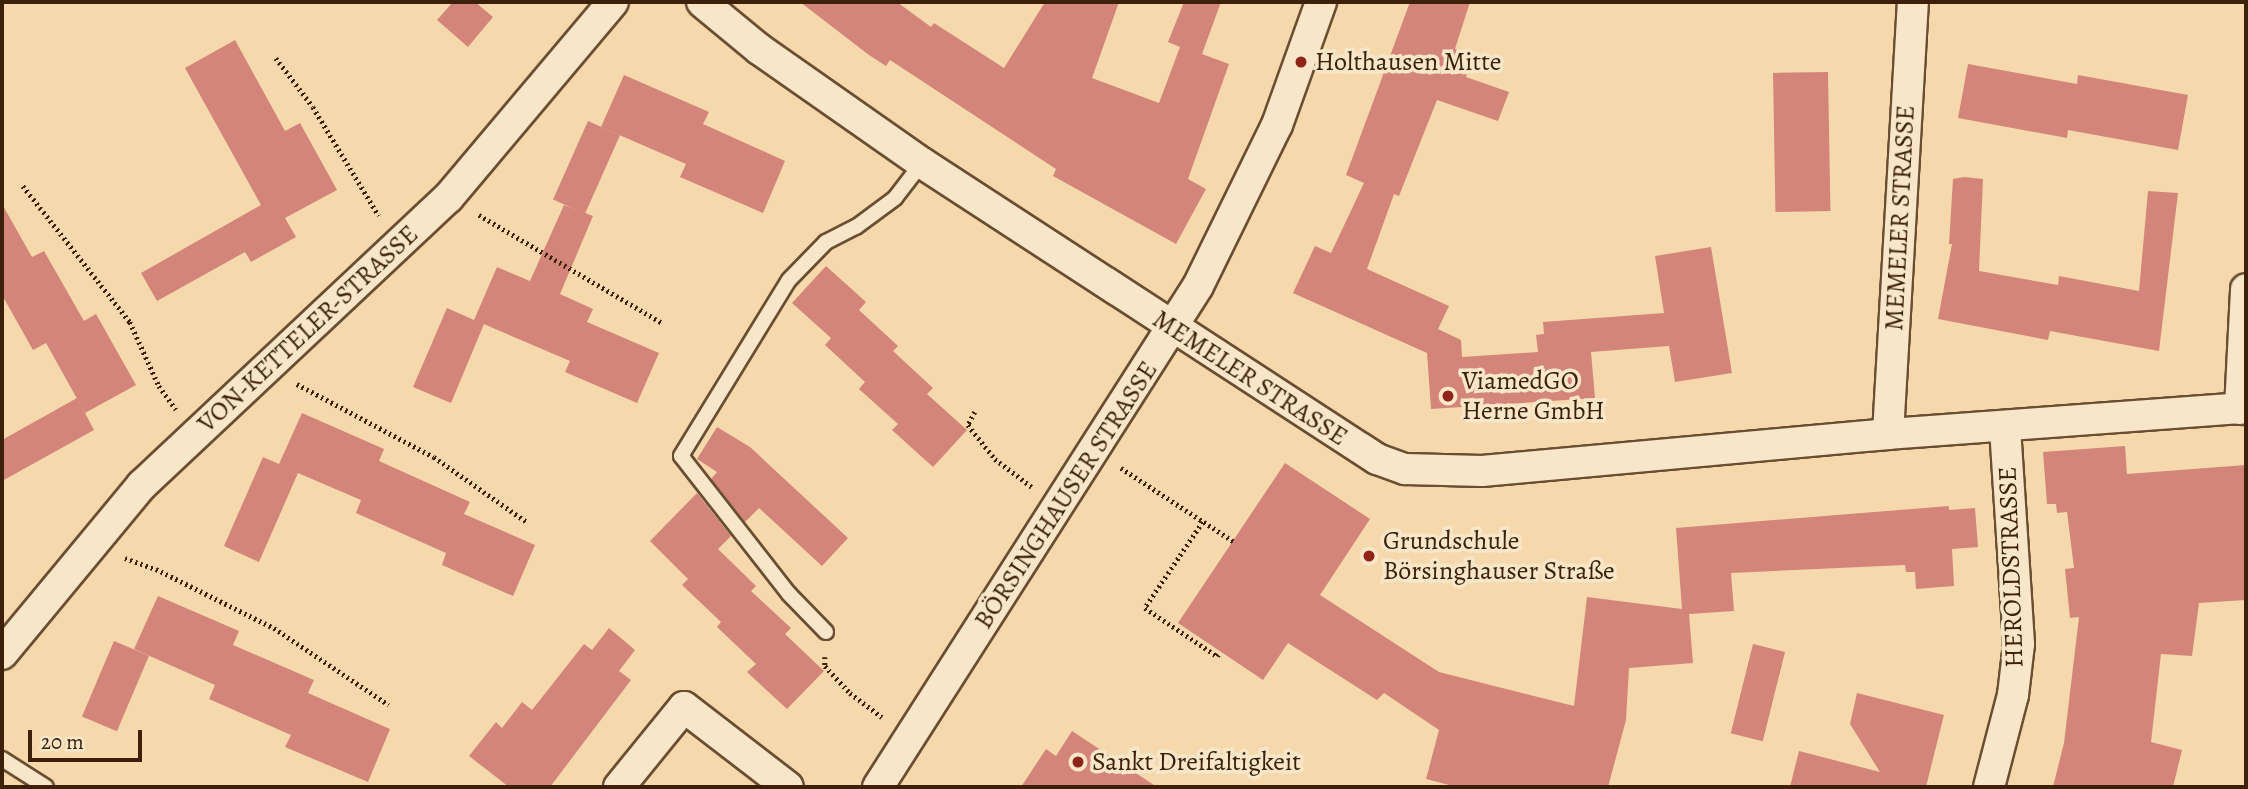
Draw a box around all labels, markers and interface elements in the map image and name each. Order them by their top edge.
place label: Holthausen Mitte [1315,46,1501,78]
marker: Holthausen Mitte [1293,54,1309,70]
street label: MEMELER STRASSE [1879,104,1921,332]
street label: VON-KETTELER-STRASSE [191,219,425,439]
street label: MEMELER STRASSE [1147,303,1353,453]
street label: BÖRSINGHAUSER STRASSE [968,355,1164,635]
place label: ViamedGO Herne GmbH [1462,365,1604,426]
marker: ViamedGO Herne GmbH [1440,388,1456,404]
street label: HEROLDSTRASSE [1992,466,2030,668]
place label: Grundschule Börsinghauser Straße [1383,525,1615,586]
marker: Grundschule Börsinghauser Straße [1361,548,1377,564]
scale bar [32,716,145,760]
text: 20 m [41,728,84,756]
place label: Sankt Dreifaltigkeit [1092,746,1301,778]
marker: Sankt Dreifaltigkeit [1070,754,1086,770]

